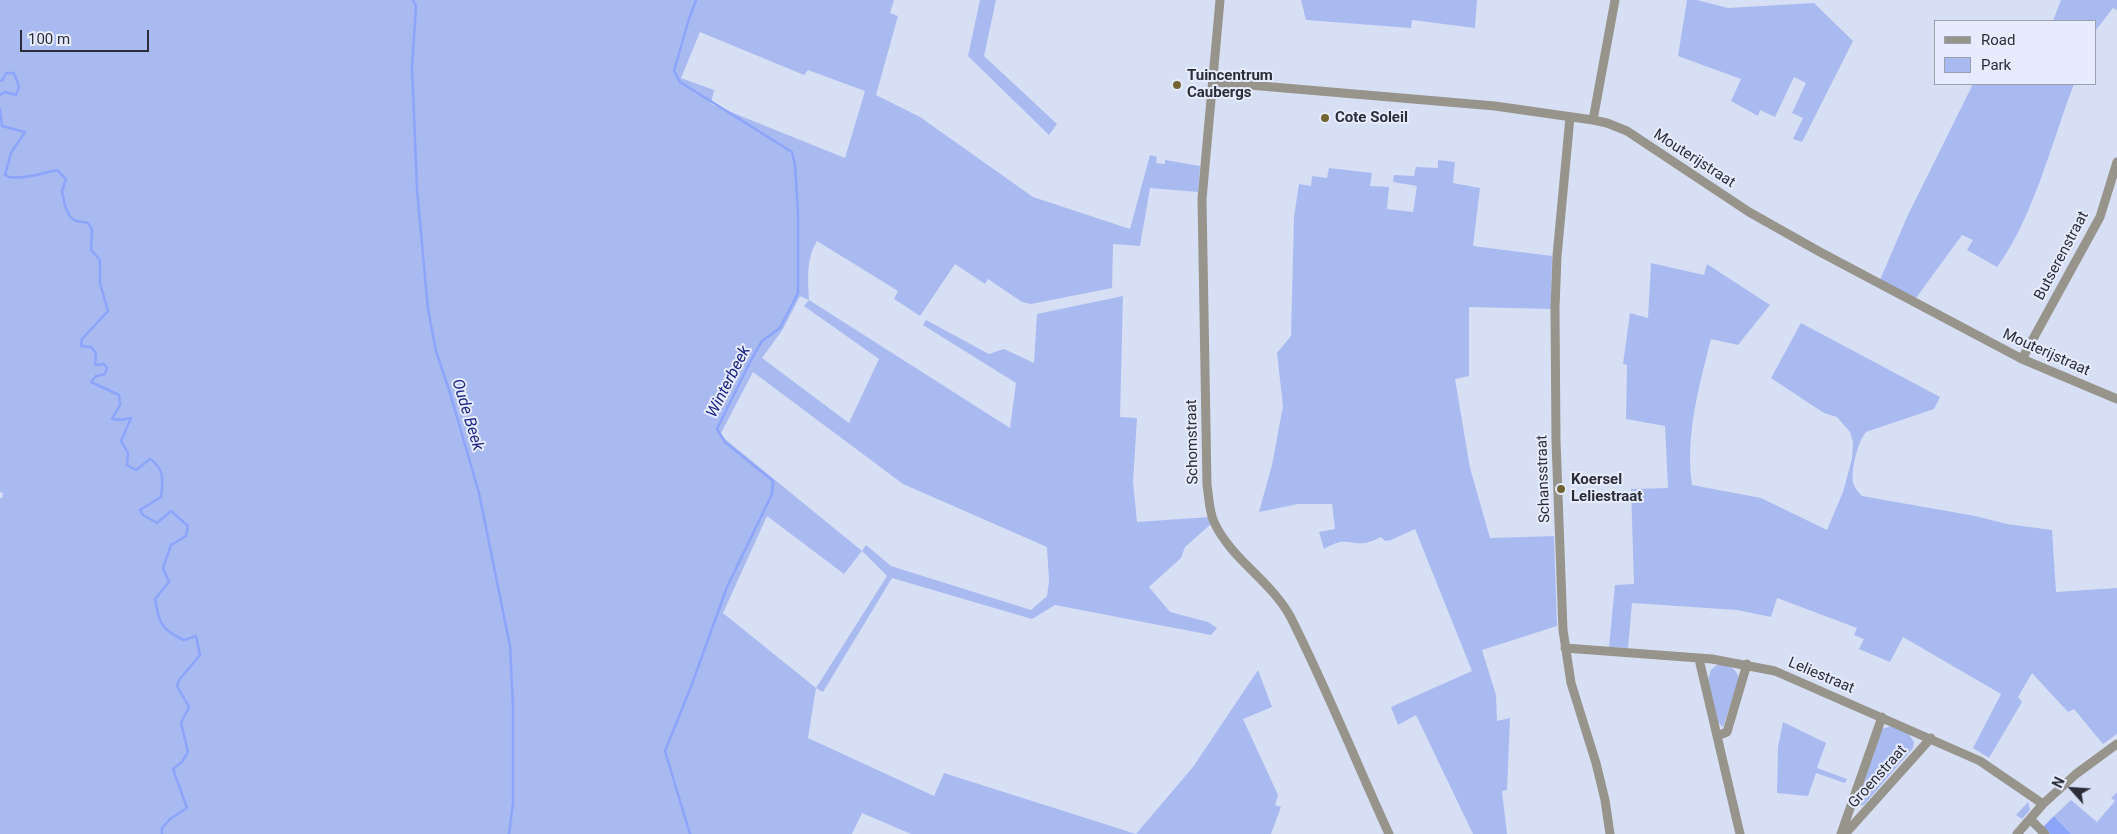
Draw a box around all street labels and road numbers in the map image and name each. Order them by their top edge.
street label: Mouterijstraat [1650,126,1738,192]
street label: Butserenstraat [2031,208,2093,304]
street label: Mouterijstraat [2000,326,2092,380]
street label: Schomstraat [1183,399,1203,485]
street label: Schansstraat [1533,435,1555,523]
street label: Leliestraat [1785,654,1857,698]
street label: Groenstraat [1845,742,1911,812]

